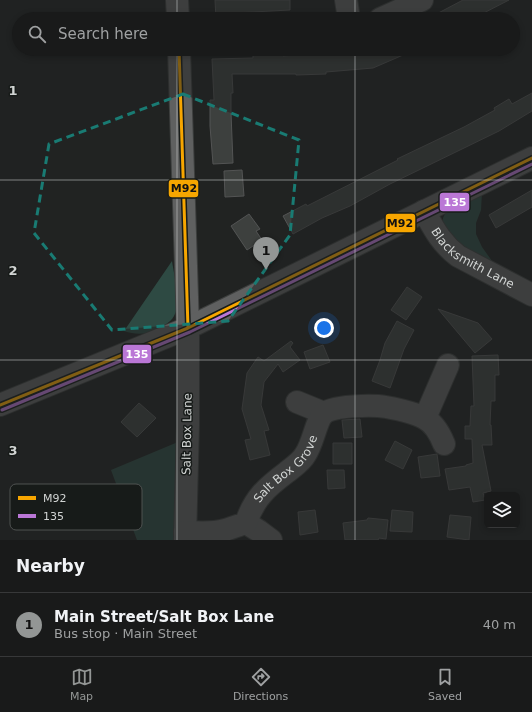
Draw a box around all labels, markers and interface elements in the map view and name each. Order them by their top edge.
search box [12,12,520,56]
icon: search [26,23,48,45]
text: Search here [58,25,148,43]
text: 1 [8,83,18,98]
line badge: M92 [168,179,199,198]
text: M92 [171,182,197,195]
line badge: 135 [439,192,470,212]
text: 135 [444,196,466,209]
line badge: M92 [385,213,416,233]
text: M92 [387,217,413,230]
street label: Blacksmith Lane [428,225,517,291]
pin: 1 [253,237,279,270]
text: 2 [8,263,18,278]
your location [314,318,334,338]
line badge: 135 [122,344,152,364]
text: 135 [126,348,148,361]
street label: Salt Box Lane [179,393,195,475]
street label: Salt Box Grove [251,433,320,505]
text: 3 [8,443,18,458]
legend [10,484,142,530]
text: M92 [43,492,67,505]
map controls [484,492,520,528]
button: layers [484,492,520,528]
text: 135 [43,510,64,523]
text: Nearby [16,556,85,576]
text: Main Street/Salt Box Lane [54,608,274,626]
text: 1 [24,617,34,632]
text: 40 m [483,617,516,632]
text: Bus stop · Main Street [54,626,197,641]
tab: Map [70,666,93,703]
tab: Directions [233,666,288,703]
tab: Saved [428,666,462,703]

